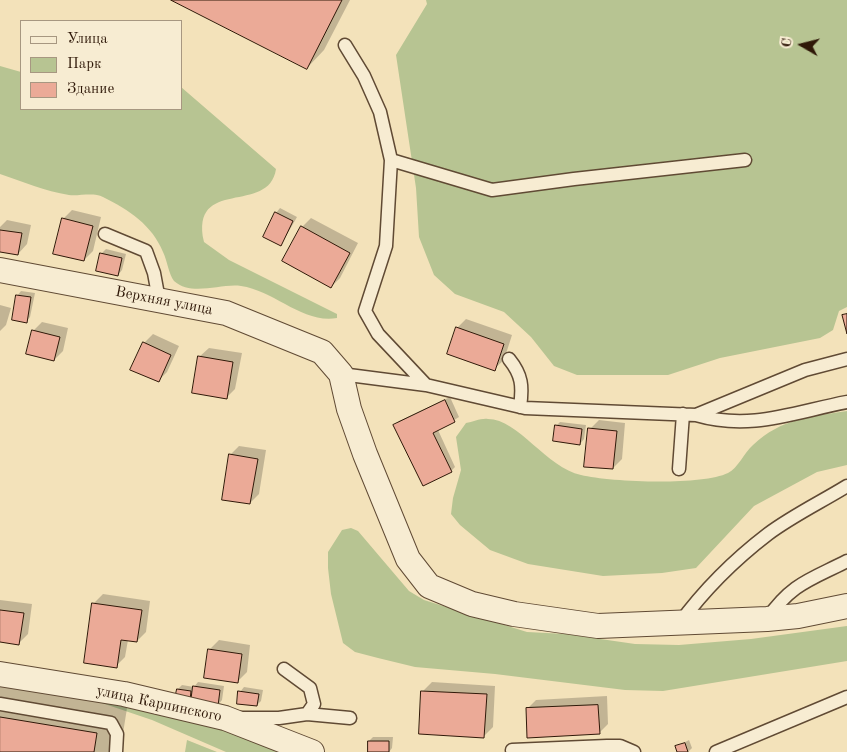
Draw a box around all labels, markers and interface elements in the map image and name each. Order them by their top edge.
legend [20,20,182,110]
north arrow [777,20,827,70]
text: Улица [67,32,108,47]
text: С [780,37,795,48]
text: Парк [67,57,102,72]
text: Здание [67,82,114,97]
street label: Верхняя улица [114,283,214,319]
street label: улица Карпинского [95,682,223,726]

